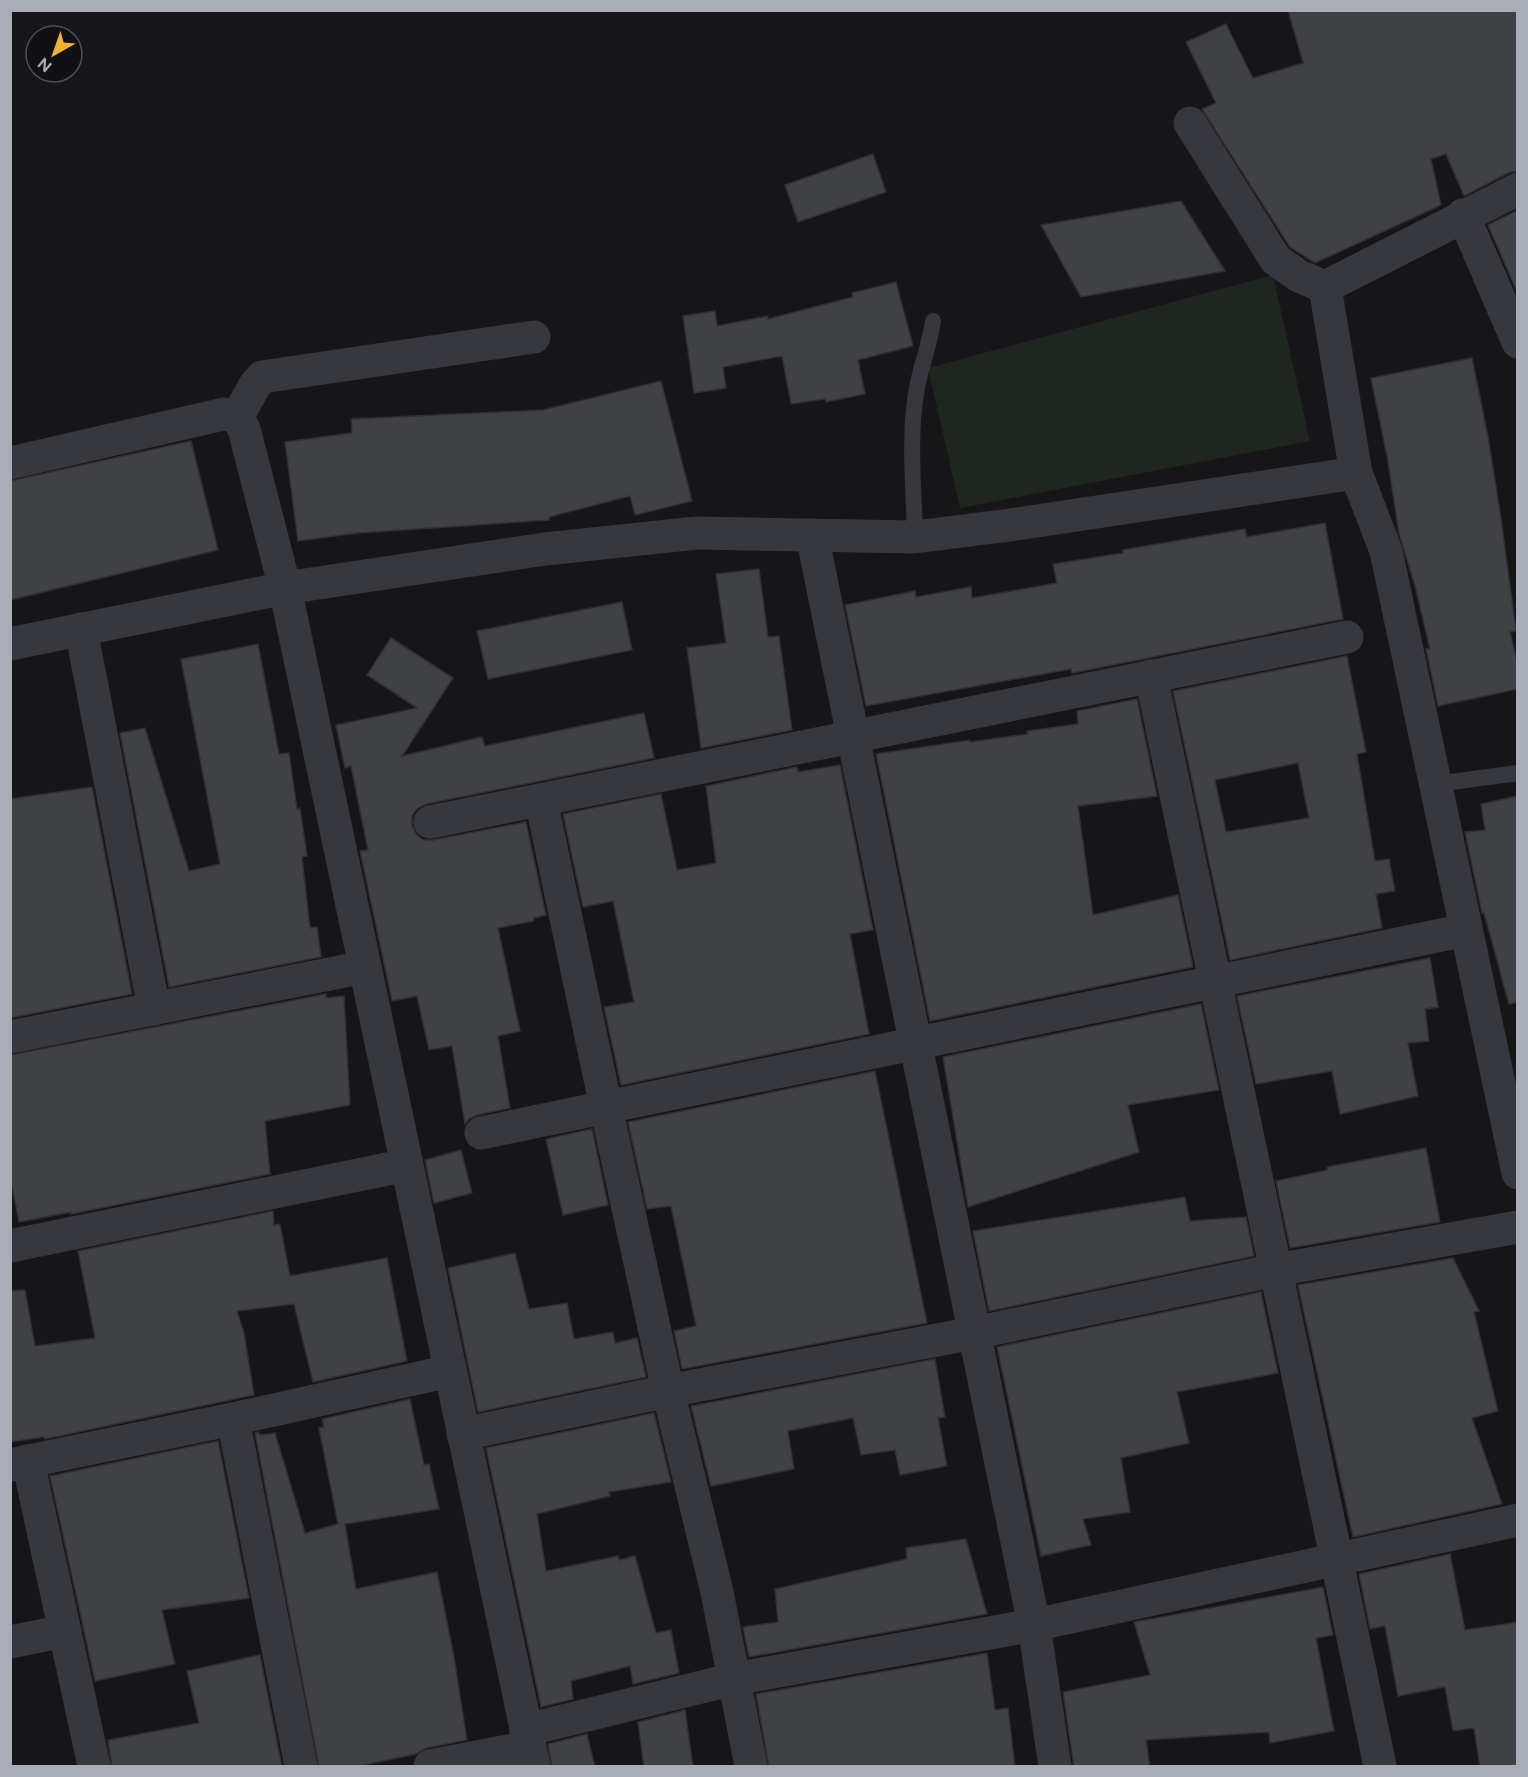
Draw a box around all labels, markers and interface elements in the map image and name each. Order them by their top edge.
north arrow [24,24,84,84]
text: N [34,54,56,76]

